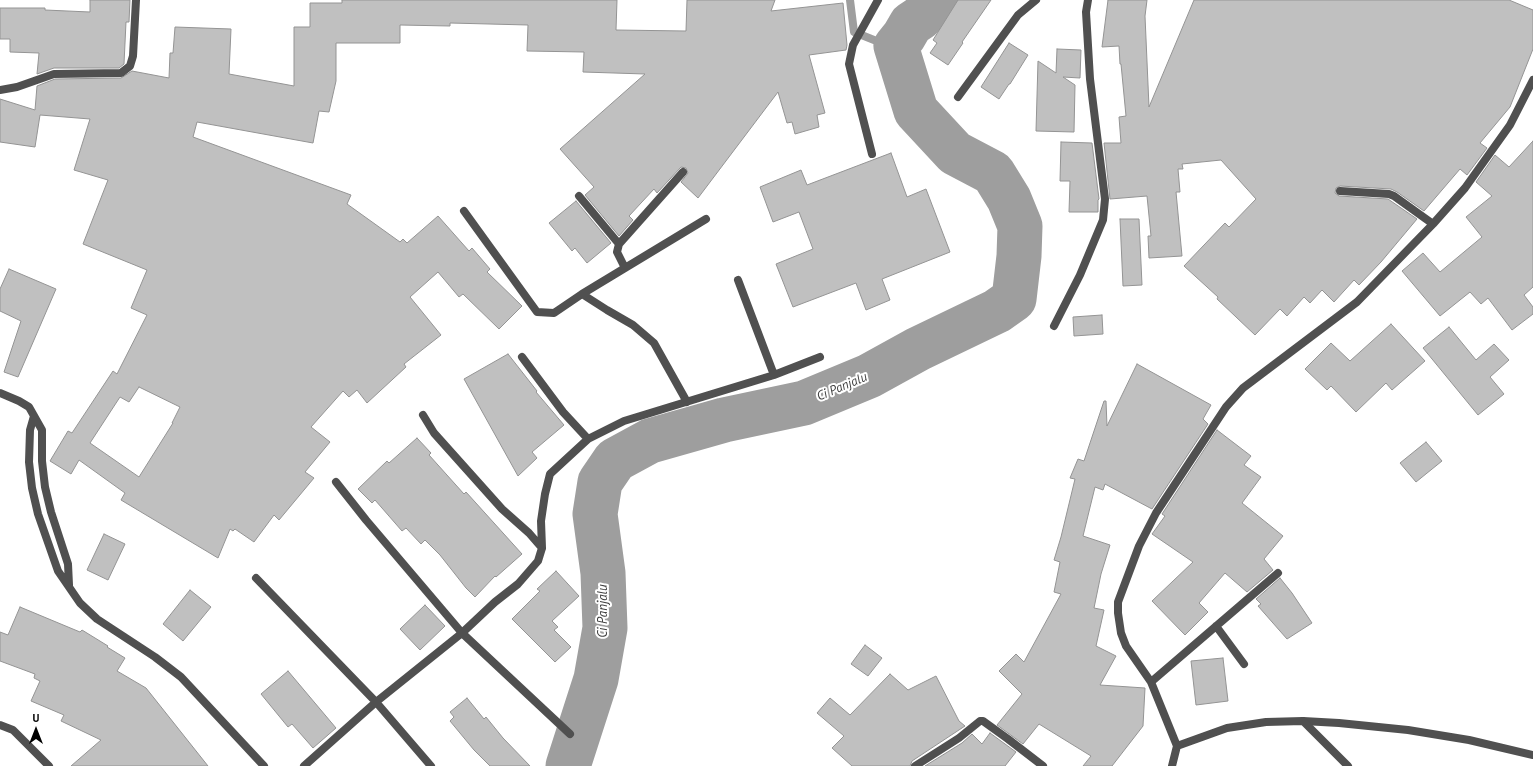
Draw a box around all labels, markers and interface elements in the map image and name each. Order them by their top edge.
water label: Ci Panjalu [814,369,870,405]
water label: Ci Panjalu [595,584,611,638]
north arrow [16,710,56,750]
text: U [33,711,39,725]

